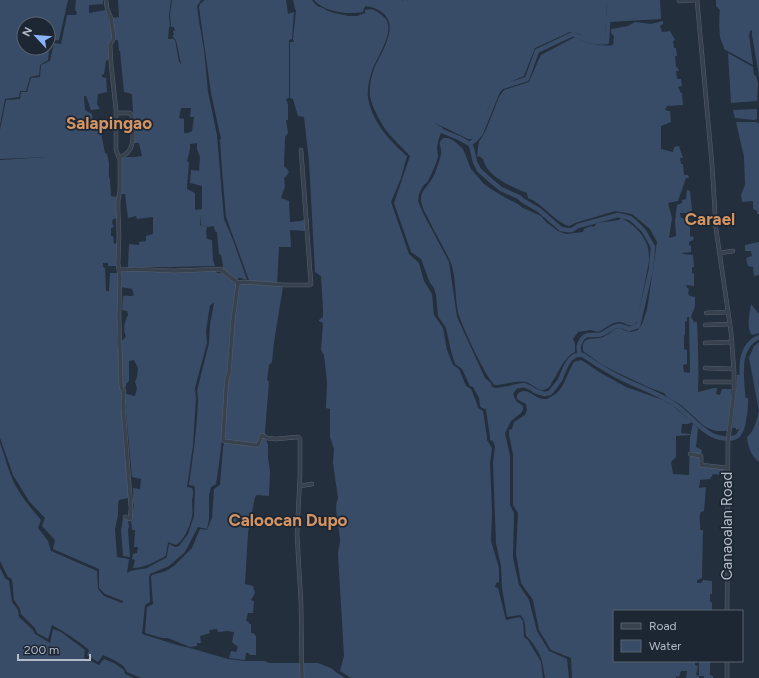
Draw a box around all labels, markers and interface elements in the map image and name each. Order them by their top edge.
north arrow [16,16,56,56]
text: N [20,25,35,39]
district label: Salapingao [66,113,152,133]
district label: Carael [685,209,735,229]
street label: Canaoalan Road [718,472,736,580]
district label: Caloocan Dupo [228,510,348,530]
legend [613,610,743,662]
text: Road [649,619,677,633]
scale bar [18,636,90,662]
text: Water [649,639,681,653]
text: 200 m [24,643,59,657]

